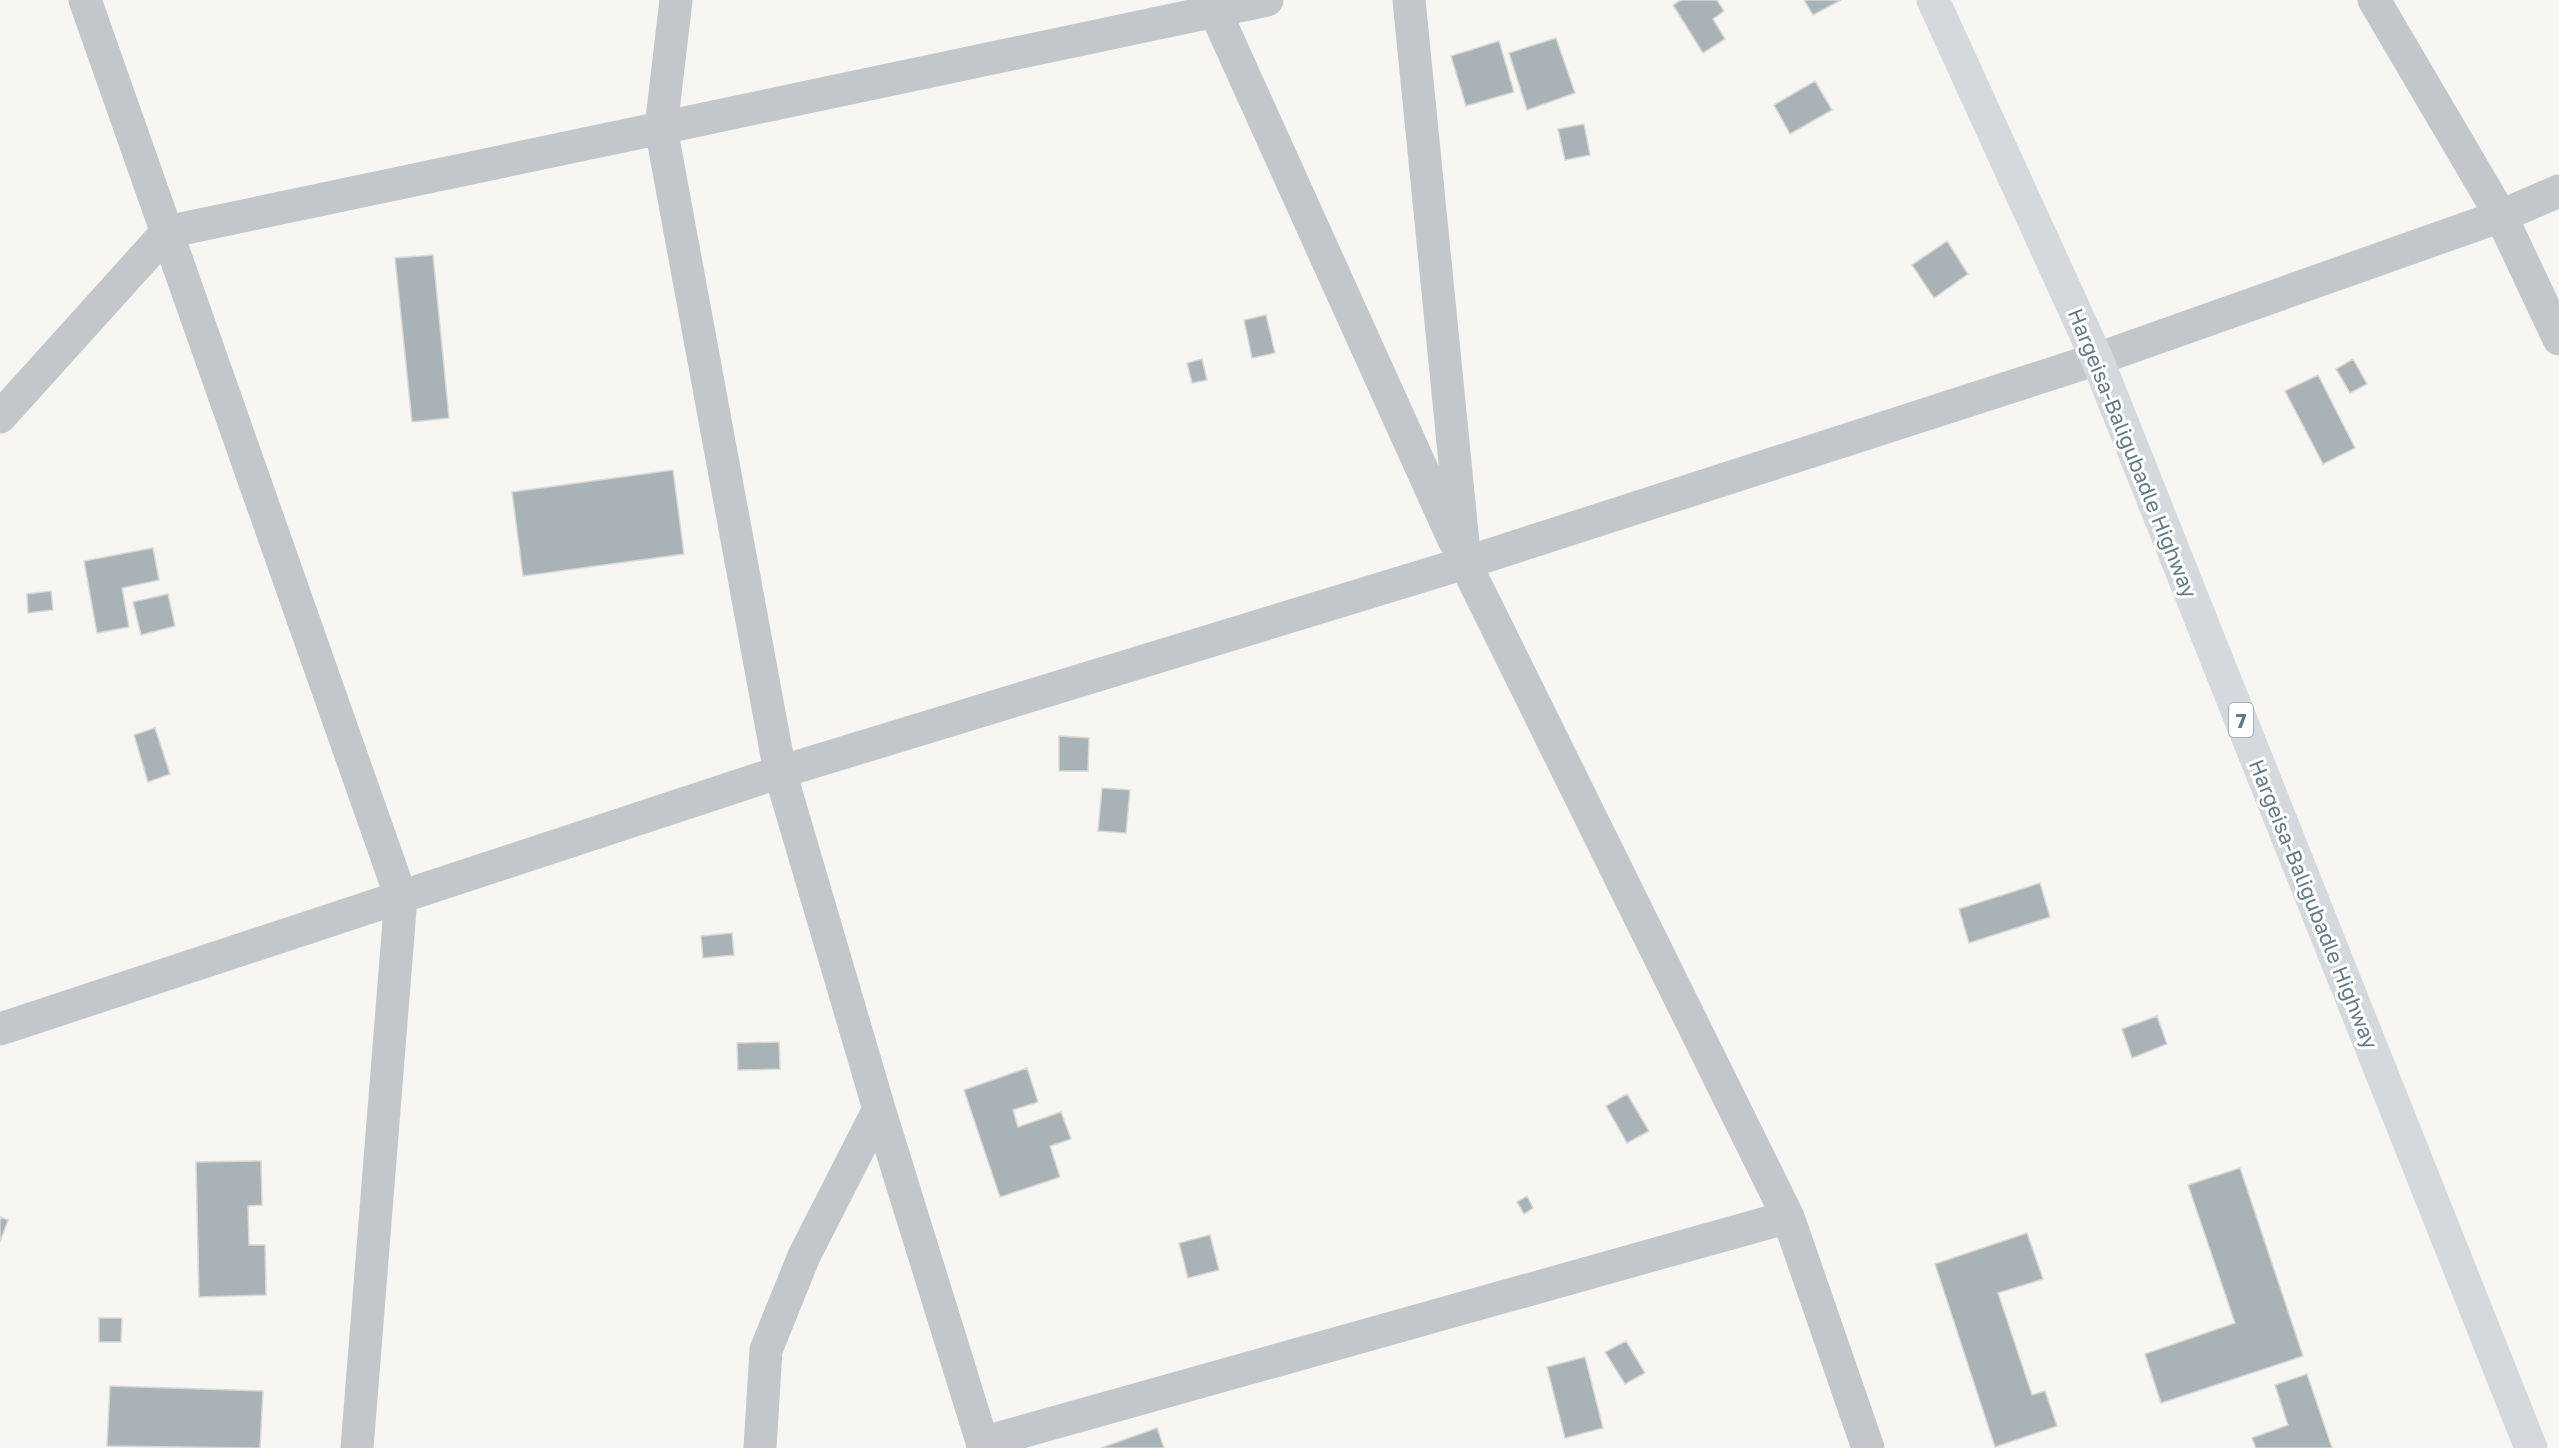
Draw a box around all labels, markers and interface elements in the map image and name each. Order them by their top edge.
street label: Hargeisa-Baligubadle Highway [2063,304,2203,602]
road number: 7 [2229,703,2253,737]
street label: Hargeisa-Baligubadle Highway [2244,755,2384,1053]

